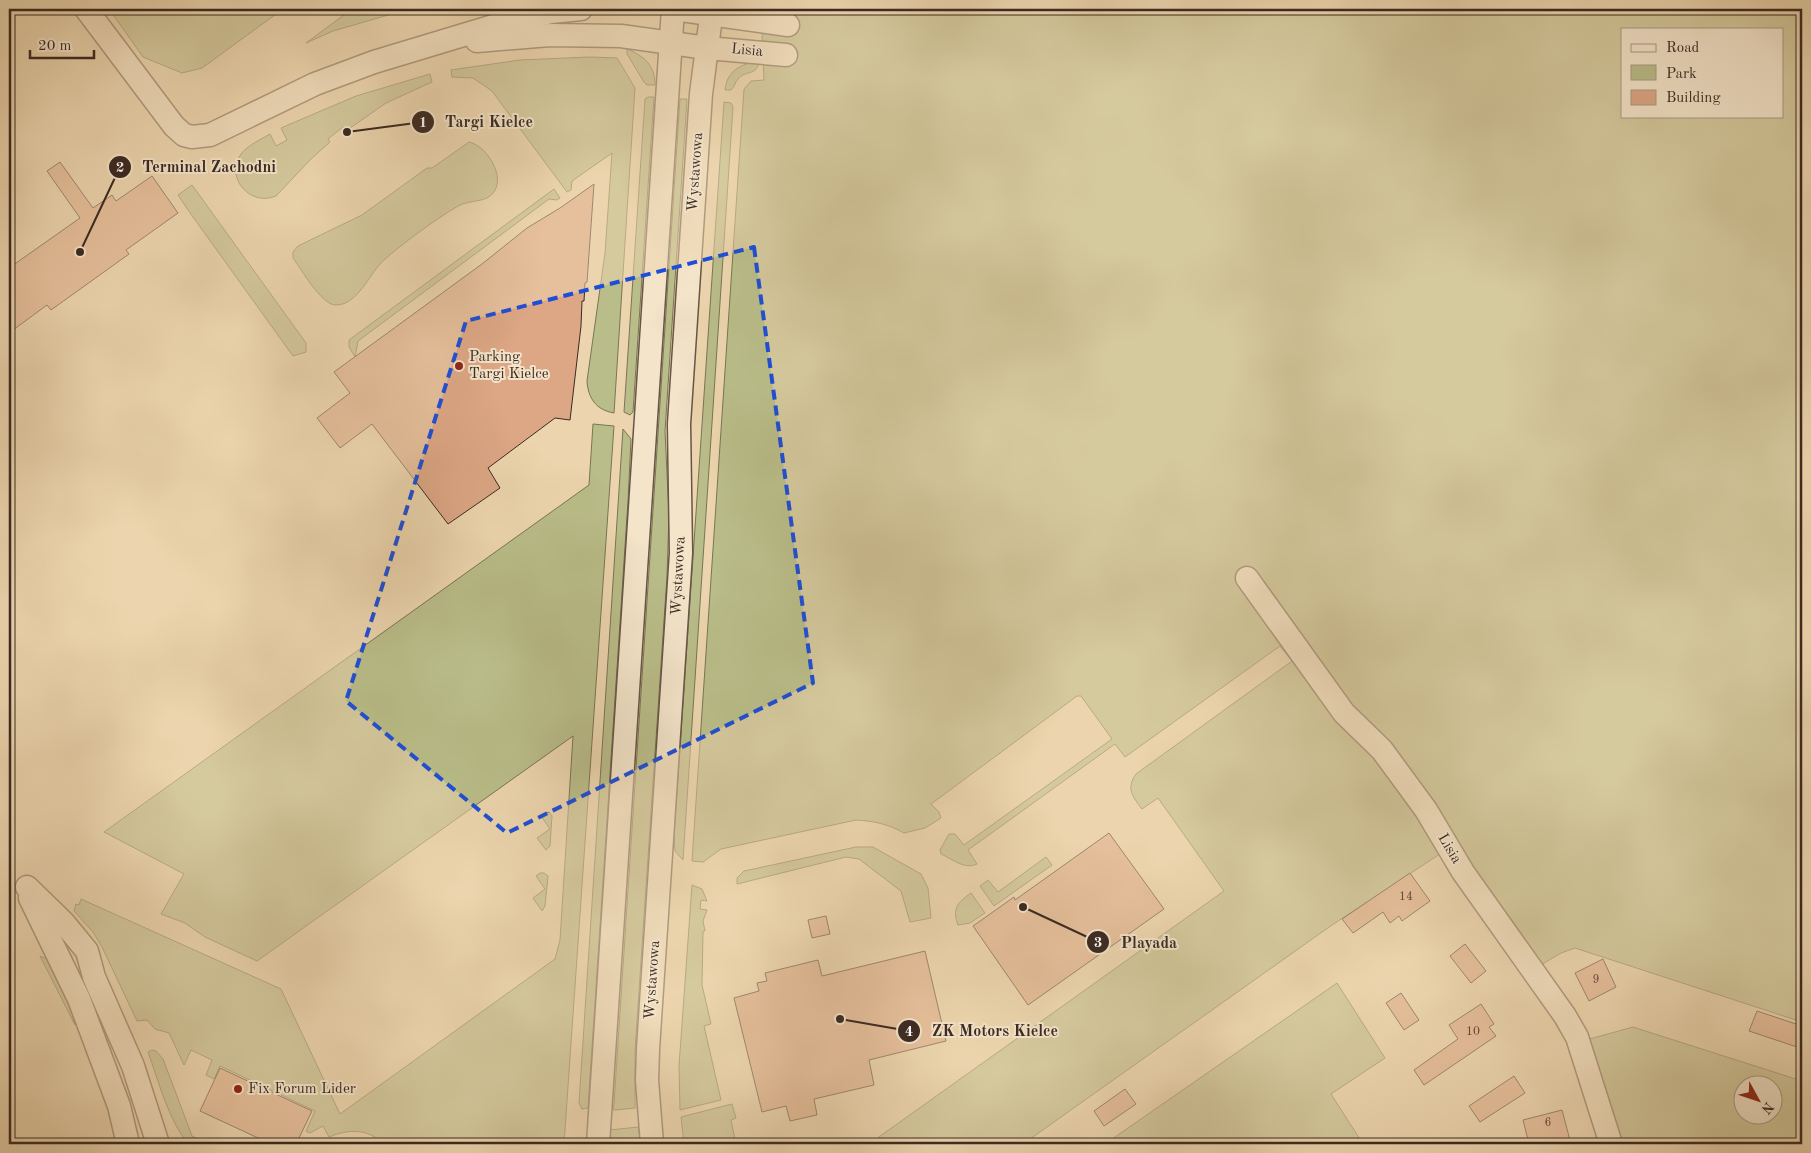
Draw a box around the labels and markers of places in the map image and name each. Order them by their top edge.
callout: Targi Kielce [410,106,544,137]
callout: Terminal Zachodni [107,151,287,182]
place label: Parking Targi Kielce [469,350,549,382]
marker: Parking Targi Kielce [453,360,465,372]
callout: Playada [1086,927,1187,958]
callout: ZK Motors Kielce [897,1015,1068,1046]
place label: Fix Forum Lider [248,1082,356,1097]
marker: Fix Forum Lider [232,1083,244,1095]

